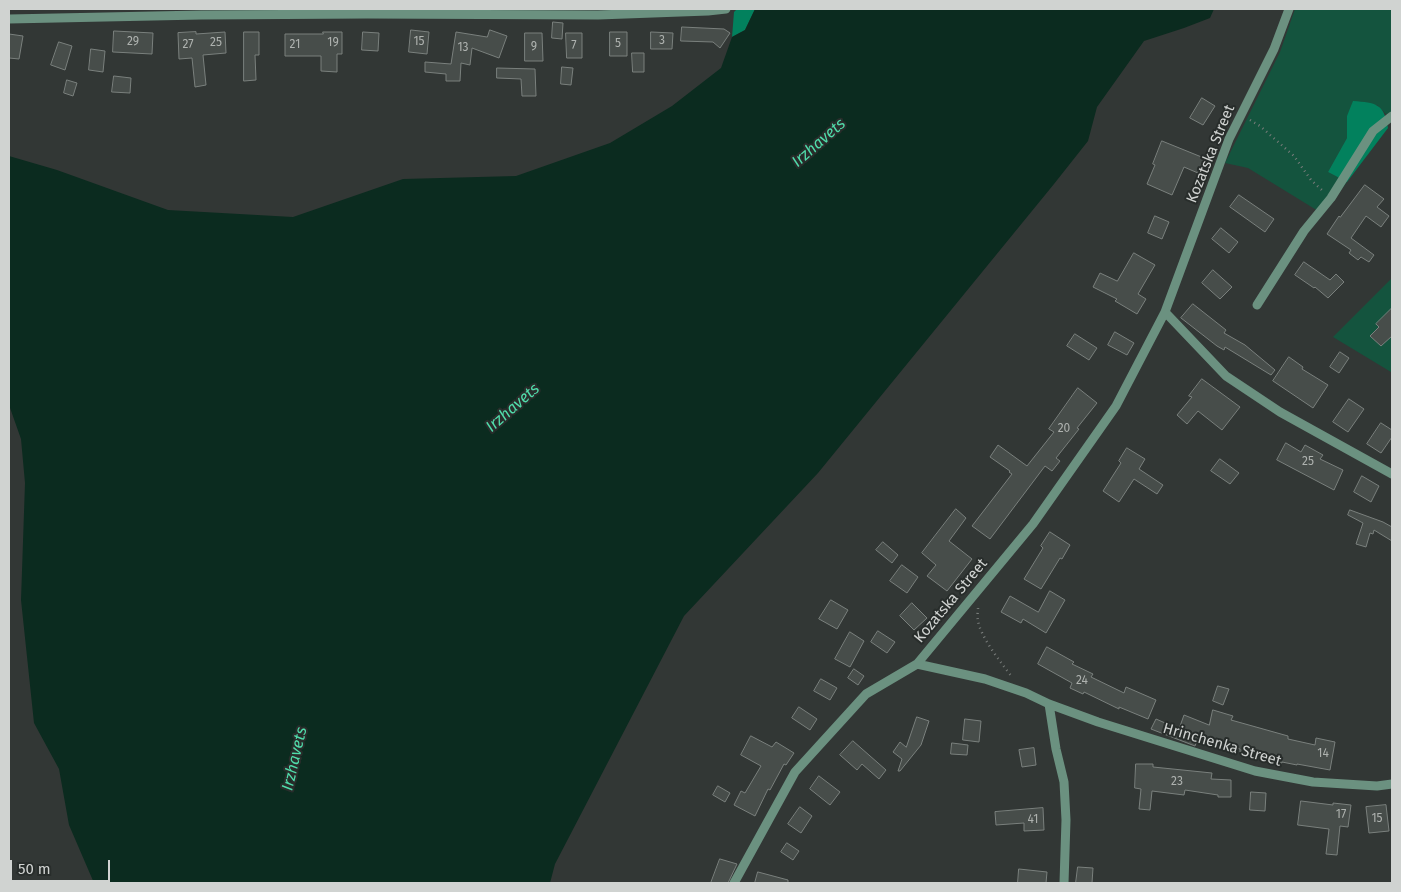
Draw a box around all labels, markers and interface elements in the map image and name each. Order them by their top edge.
house number: 3 [659,34,665,48]
house number: 29 [127,35,139,49]
house number: 15 [413,35,425,49]
house number: 25 [210,36,222,50]
house number: 19 [327,36,339,50]
house number: 5 [615,37,621,51]
house number: 27 [182,38,194,52]
house number: 21 [290,38,300,52]
house number: 7 [571,39,577,53]
house number: 9 [531,40,537,54]
house number: 13 [457,41,469,55]
street label: Kozatska Street [1183,102,1239,206]
water label: Irzhavets [788,114,850,172]
water label: Irzhavets [482,379,544,437]
house number: 20 [1058,422,1070,436]
house number: 25 [1302,455,1314,469]
street label: Kozatska Street [911,555,991,647]
house number: 24 [1076,674,1088,688]
street label: Hrinchenka Street [1161,720,1283,770]
water label: Irzhavets [278,725,312,793]
house number: 14 [1317,747,1329,761]
house number: 23 [1171,775,1183,789]
house number: 17 [1336,808,1346,822]
house number: 15 [1371,812,1383,826]
house number: 41 [1028,813,1038,827]
scale bar [12,850,112,882]
text: 50 m [18,860,51,878]

